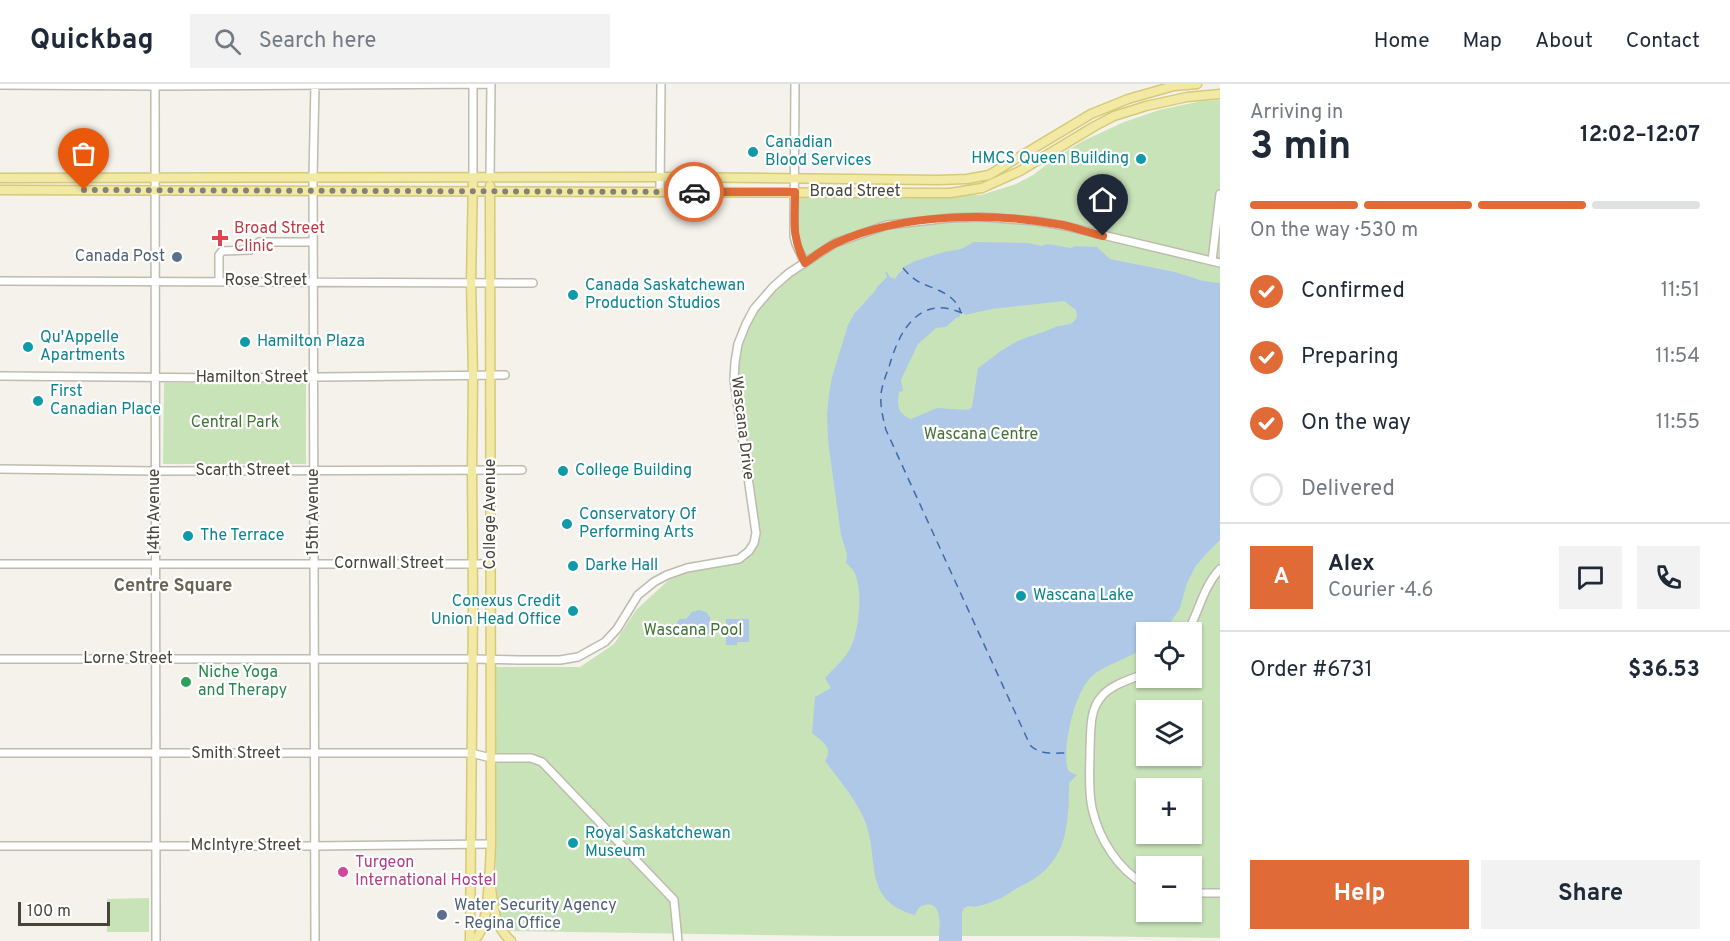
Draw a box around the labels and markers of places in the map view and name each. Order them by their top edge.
pin [58,128,109,190]
place label: Canadian Blood Services [765,133,872,171]
marker: Canadian Blood Services [746,145,760,159]
place label: HMCS Queen Building [971,149,1129,169]
marker: HMCS Queen Building [1134,152,1148,166]
pin [1077,174,1128,236]
place label: Broad Street Clinic [234,219,325,257]
marker: Broad Street Clinic [211,229,229,247]
place label: Canada Post [75,247,165,267]
marker: Canada Post [170,250,184,264]
place label: Canada Saskatchewan Production Studios [585,276,745,314]
marker: Canada Saskatchewan Production Studios [566,288,580,302]
place label: Qu'Appelle Apartments [40,328,125,366]
place label: Hamilton Plaza [257,332,365,352]
marker: Hamilton Plaza [238,335,252,349]
marker: Qu'Appelle Apartments [21,340,35,354]
place label: First Canadian Place [50,382,161,420]
marker: First Canadian Place [31,394,45,408]
place label: College Building [575,461,692,481]
marker: College Building [556,464,570,478]
place label: Conservatory Of Performing Arts [579,505,697,543]
marker: Conservatory Of Performing Arts [560,517,574,531]
place label: The Terrace [200,526,284,546]
marker: The Terrace [181,529,195,543]
place label: Darke Hall [585,556,658,576]
marker: Darke Hall [566,559,580,573]
place label: Wascana Lake [1033,586,1134,606]
marker: Wascana Lake [1014,589,1028,603]
place label: Conexus Credit Union Head Office [431,592,561,630]
marker: Conexus Credit Union Head Office [566,604,580,618]
place label: Niche Yoga and Therapy [198,663,287,701]
marker: Niche Yoga and Therapy [179,675,193,689]
place label: Royal Saskatchewan Museum [585,824,731,862]
marker: Royal Saskatchewan Museum [566,836,580,850]
place label: Turgeon International Hostel [355,853,496,891]
marker: Turgeon International Hostel [336,865,350,879]
place label: Water Security Agency - Regina Office [454,896,617,934]
marker: Water Security Agency - Regina Office [435,908,449,922]

